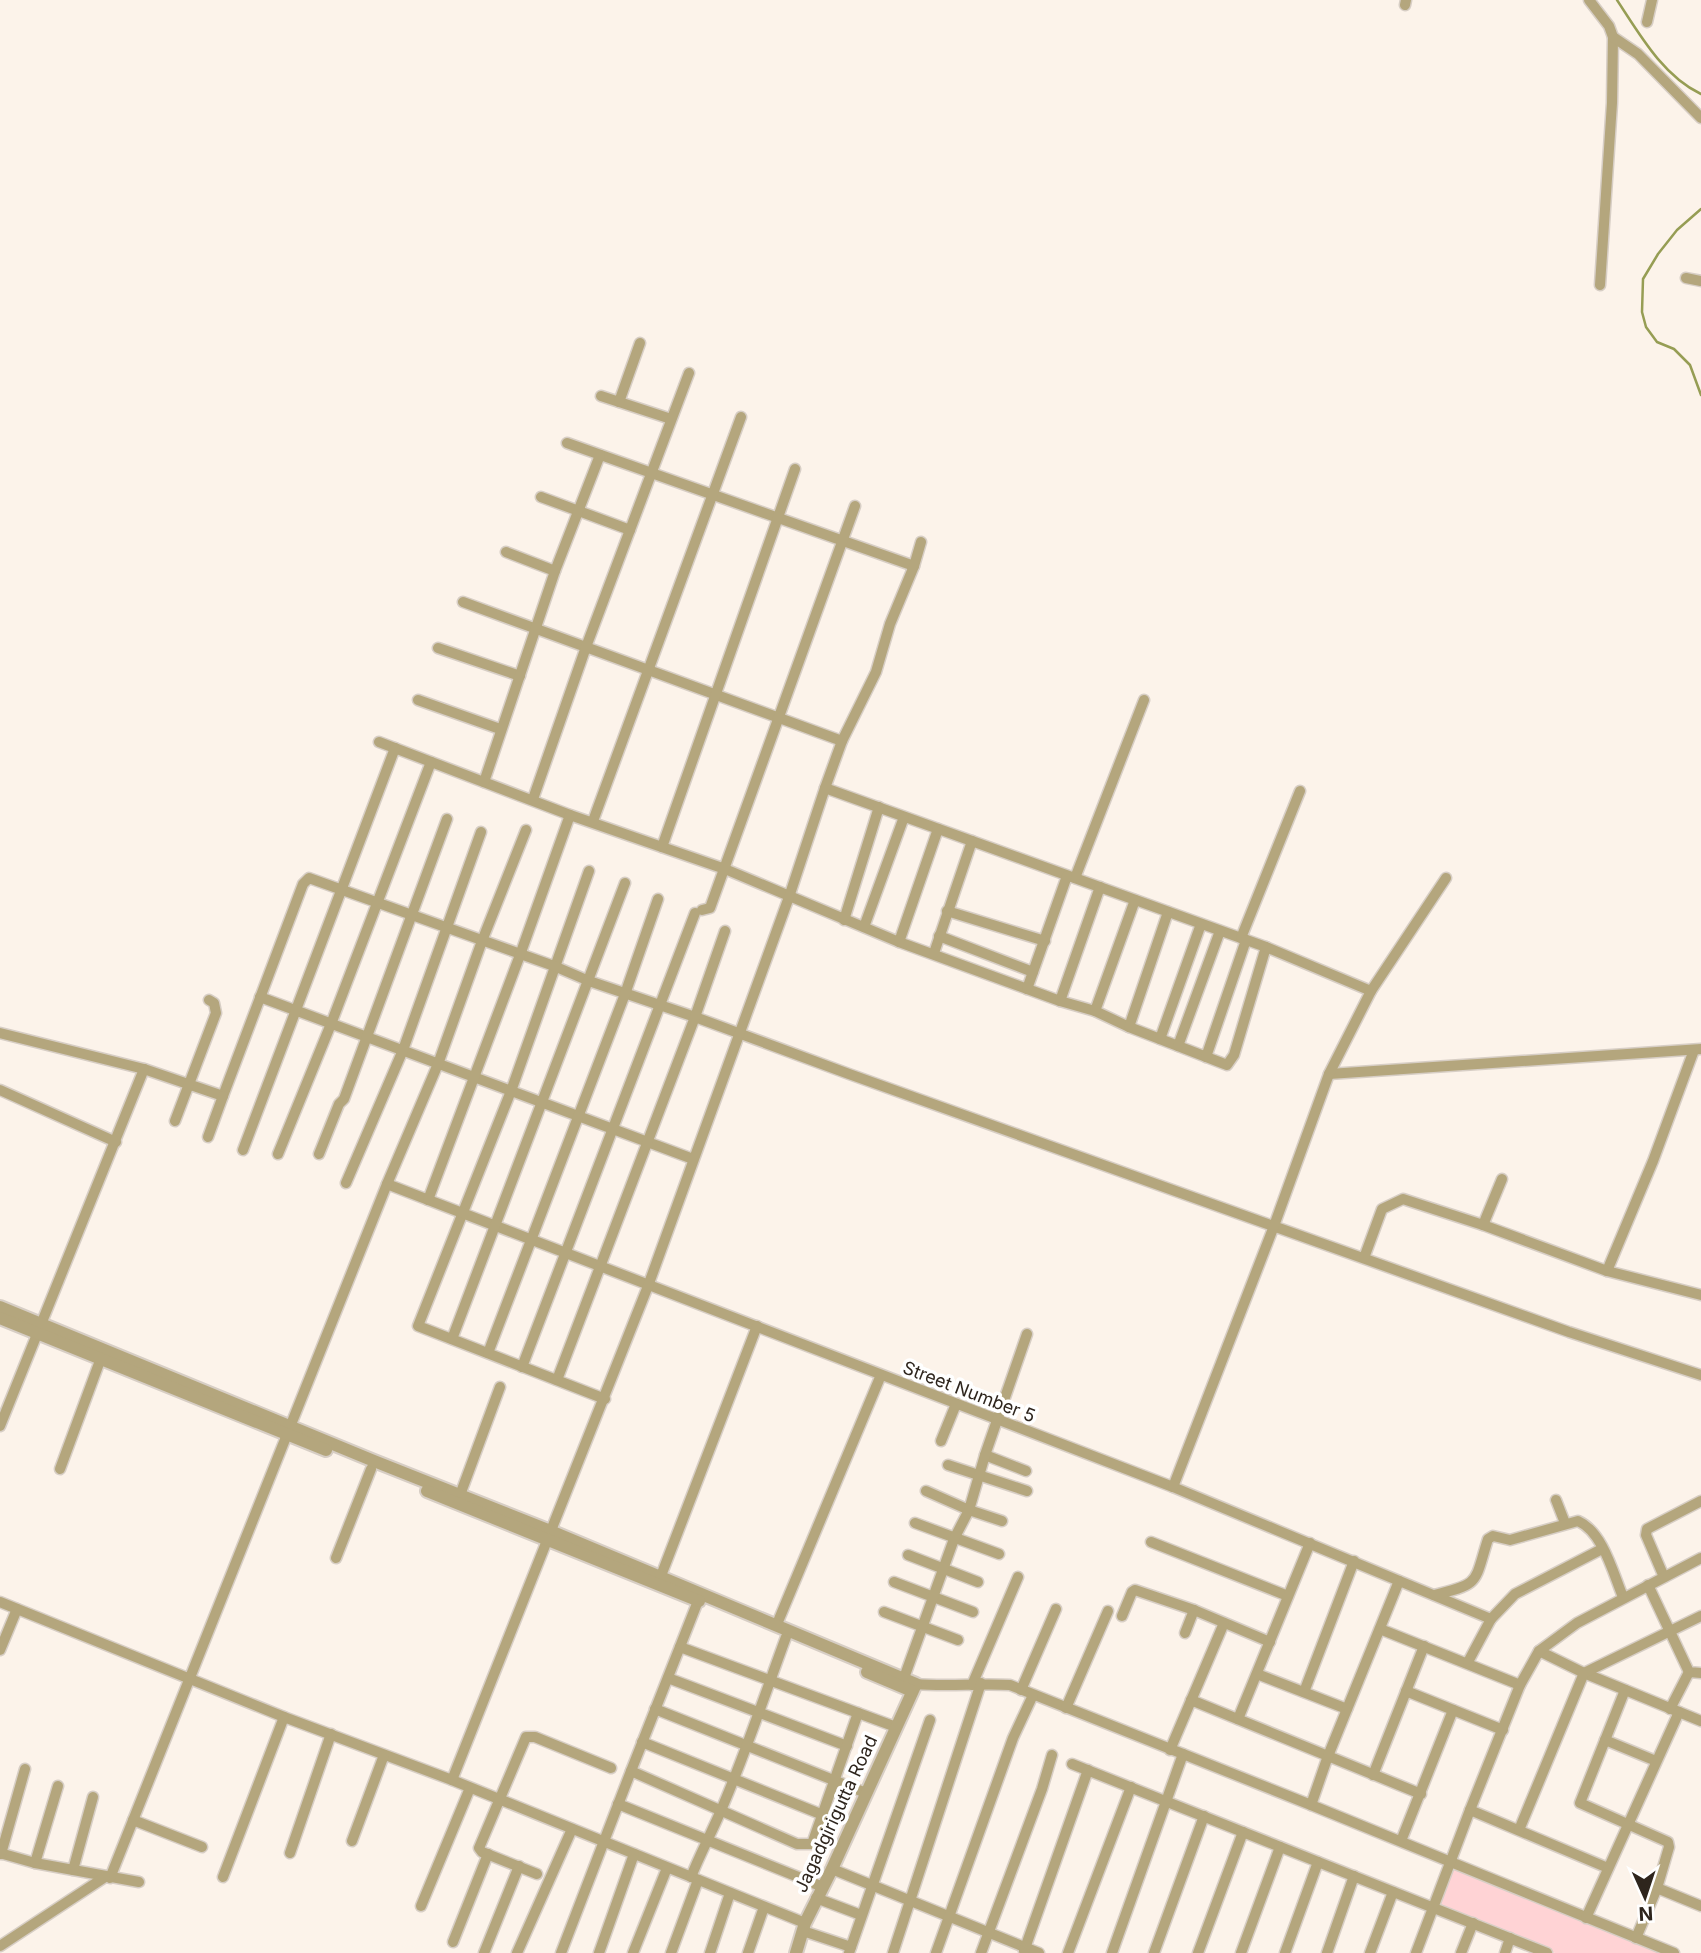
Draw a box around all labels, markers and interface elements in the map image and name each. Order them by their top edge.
street label: Street Number 5 [900,1357,1038,1426]
street label: Jagadgirigutta Road [790,1732,881,1896]
north arrow [1610,1862,1680,1932]
text: N [1638,1902,1654,1925]

